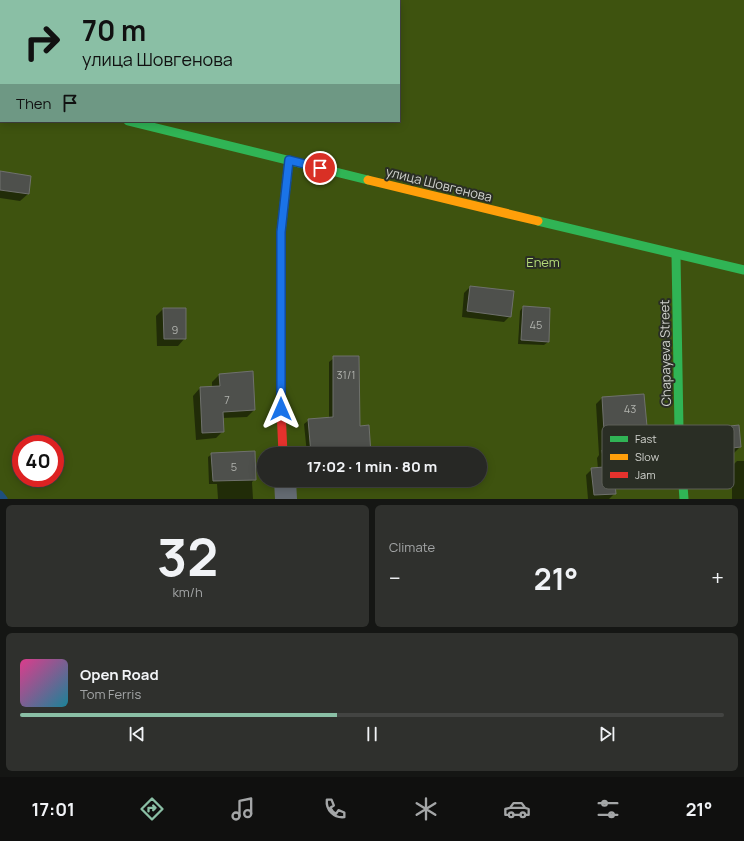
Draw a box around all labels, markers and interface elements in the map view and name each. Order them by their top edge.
text: 70 m [82,11,146,49]
icon: right [16,16,68,68]
text: улица Шовгенова [82,47,233,71]
icon: arrive [59,92,81,114]
text: Then [16,93,51,114]
pin [303,151,337,185]
icon: arrive [309,157,331,179]
street label: улица Шовгенова [384,162,494,206]
park label: Enem [526,253,560,271]
street label: Chapayeva Street [655,299,675,407]
house number: 45 [530,317,542,332]
house number: 9 [172,322,179,337]
house number: 31/1 [337,367,355,382]
position arrow [260,388,302,430]
house number: 7 [224,392,230,407]
house number: 43 [624,401,636,416]
legend [602,425,734,489]
text: Fast [635,431,657,446]
speed limit sign: 40 [12,435,64,487]
text: Slow [635,449,660,464]
text: 17:02 · 1 min · 80 m [307,456,437,477]
house number: 5 [231,459,237,474]
text: Jam [635,467,656,482]
text: 32 [157,521,218,592]
text: Climate [389,538,435,556]
text: 21° [534,558,578,599]
text: − [389,563,401,593]
text: + [711,563,724,593]
text: km/h [172,583,203,601]
text: Open Road [80,664,159,685]
text: Tom Ferris [80,685,141,703]
icon: previous [126,723,148,745]
icon: pause [361,723,383,745]
icon: next [596,723,618,745]
icon: directions [138,795,166,823]
icon: music [229,795,257,823]
icon: phone [321,795,349,823]
icon: climate [412,795,440,823]
icon: car [503,795,531,823]
icon: filters [594,795,622,823]
text: 17:01 [32,797,75,821]
text: 21° [686,797,712,821]

